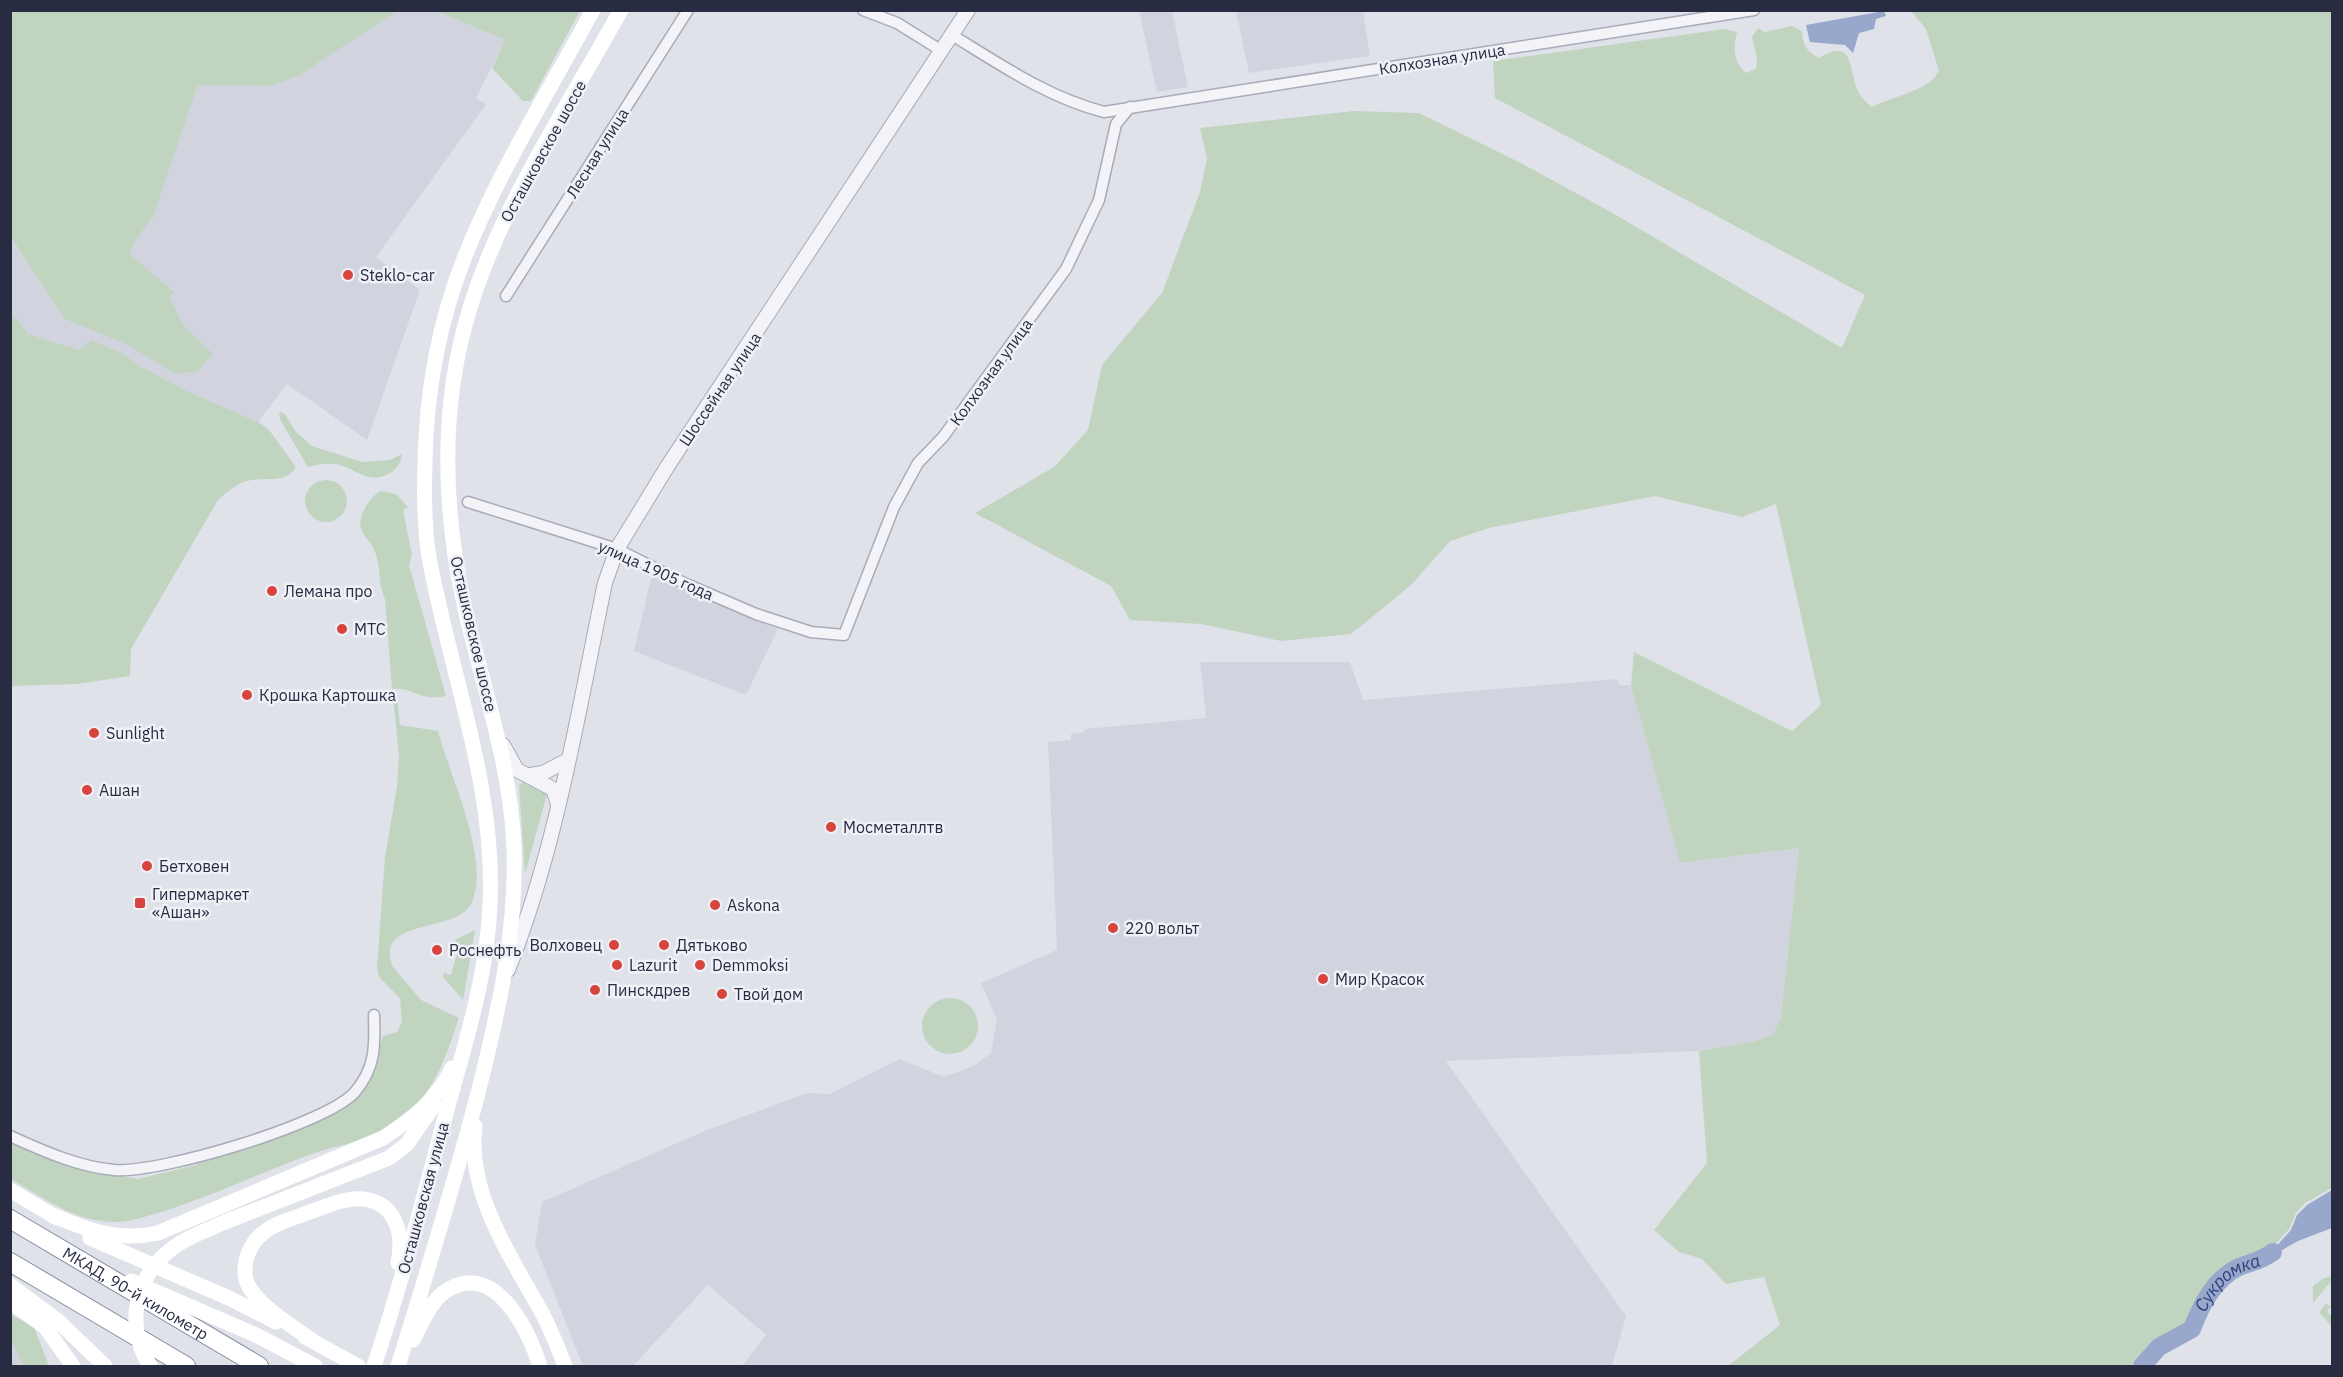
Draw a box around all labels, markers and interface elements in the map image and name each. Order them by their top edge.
street label: Колхозная улица [1377,39,1507,79]
street label: Осташковское шоссе [496,76,590,225]
street label: Лесная улица [561,104,633,202]
place label: Steklo-car [360,265,435,285]
marker: Steklo-car [341,268,355,282]
street label: Колхозная улица [945,314,1037,429]
street label: Шоссейная улица [675,328,766,450]
street label: улица 1905 года [595,536,717,605]
street label: Осташковское шоссе [446,554,502,714]
place label: Лемана про [284,581,373,601]
marker: Лемана про [265,584,279,598]
place label: МТС [354,619,386,639]
marker: МТС [335,622,349,636]
place label: Крошка Картошка [259,685,396,705]
marker: Крошка Картошка [240,688,254,702]
place label: Sunlight [106,723,165,743]
marker: Sunlight [87,726,101,740]
place label: Ашан [99,780,140,800]
marker: Ашан [80,783,94,797]
place label: Мосметаллтв [843,817,943,837]
marker: Мосметаллтв [824,820,838,834]
place label: Бетховен [159,856,229,876]
marker: Бетховен [140,859,154,873]
place label: Гипермаркет «Ашан» [152,884,250,922]
place label: Askona [727,895,780,915]
marker: Гипермаркет «Ашан» [133,896,147,910]
marker: Askona [708,898,722,912]
place label: 220 вольт [1125,918,1200,938]
marker: 220 вольт [1106,921,1120,935]
place label: Волховец [529,935,602,955]
place label: Дятьково [676,935,747,955]
marker: Волховец [607,938,621,952]
marker: Дятьково [657,938,671,952]
place label: Роснефть [449,940,521,960]
marker: Роснефть [430,943,444,957]
place label: Lazurit [629,955,678,975]
place label: Demmoksi [712,955,788,975]
marker: Lazurit [610,958,624,972]
marker: Demmoksi [693,958,707,972]
place label: Мир Красок [1335,969,1425,989]
marker: Мир Красок [1316,972,1330,986]
place label: Пинскдрев [607,980,691,1000]
marker: Пинскдрев [588,983,602,997]
place label: Твой дом [734,984,803,1004]
marker: Твой дом [715,987,729,1001]
street label: Осташковская улица [393,1119,453,1276]
street label: МКАД, 90-й километр [59,1243,212,1344]
water label: Сукромка [2189,1249,2263,1315]

